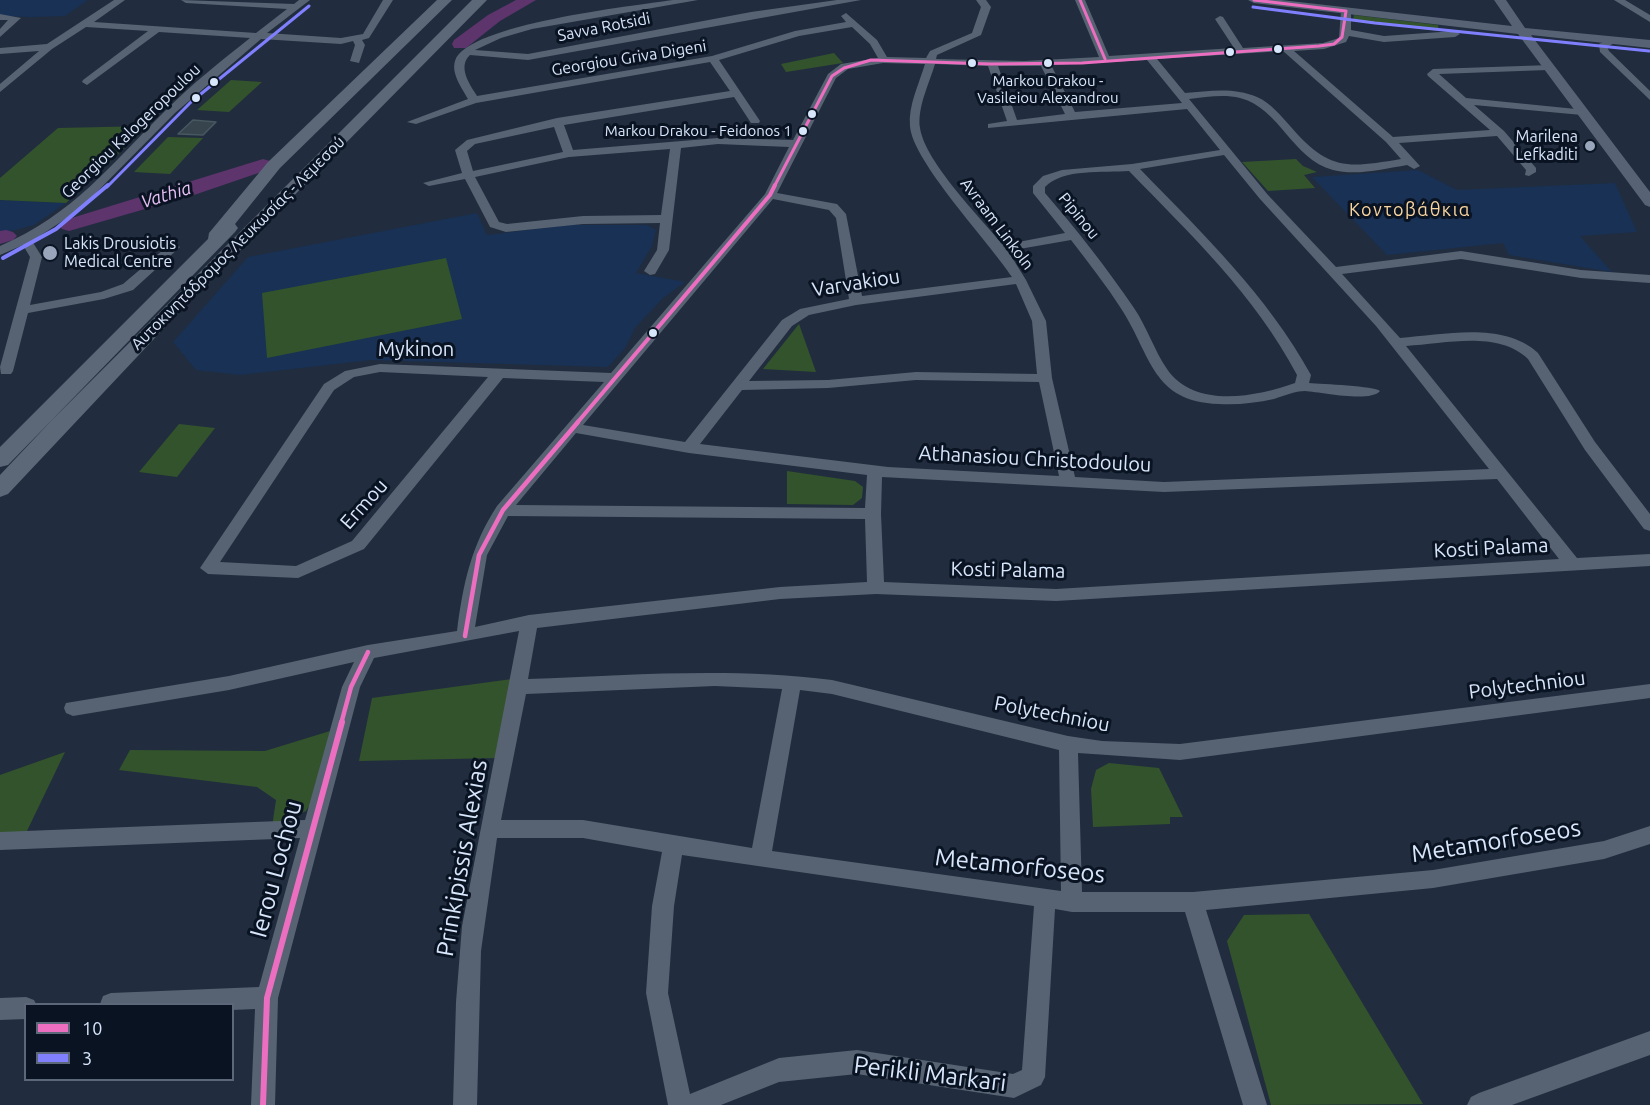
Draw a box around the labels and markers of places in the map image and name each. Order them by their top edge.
unlabelled marker [1272,43,1284,55]
unlabelled marker [1224,46,1236,58]
unlabelled marker [966,57,978,69]
marker: Markou Drakou - Vasileiou Alexandrou [1042,57,1054,69]
place label: Markou Drakou - Vasileiou Alexandrou [977,72,1119,107]
unlabelled marker [208,76,220,88]
unlabelled marker [190,92,202,104]
unlabelled marker [806,108,818,120]
place label: Markou Drakou - Feidonos 1 [605,122,792,140]
marker: Markou Drakou - Feidonos 1 [797,125,809,137]
place label: Marilena Lefkaditi [1515,127,1578,165]
marker: Marilena Lefkaditi [1583,139,1597,153]
place label: Lakis Drousiotis Medical Centre [64,234,176,272]
marker: Lakis Drousiotis Medical Centre [41,244,59,262]
unlabelled marker [647,327,659,339]

